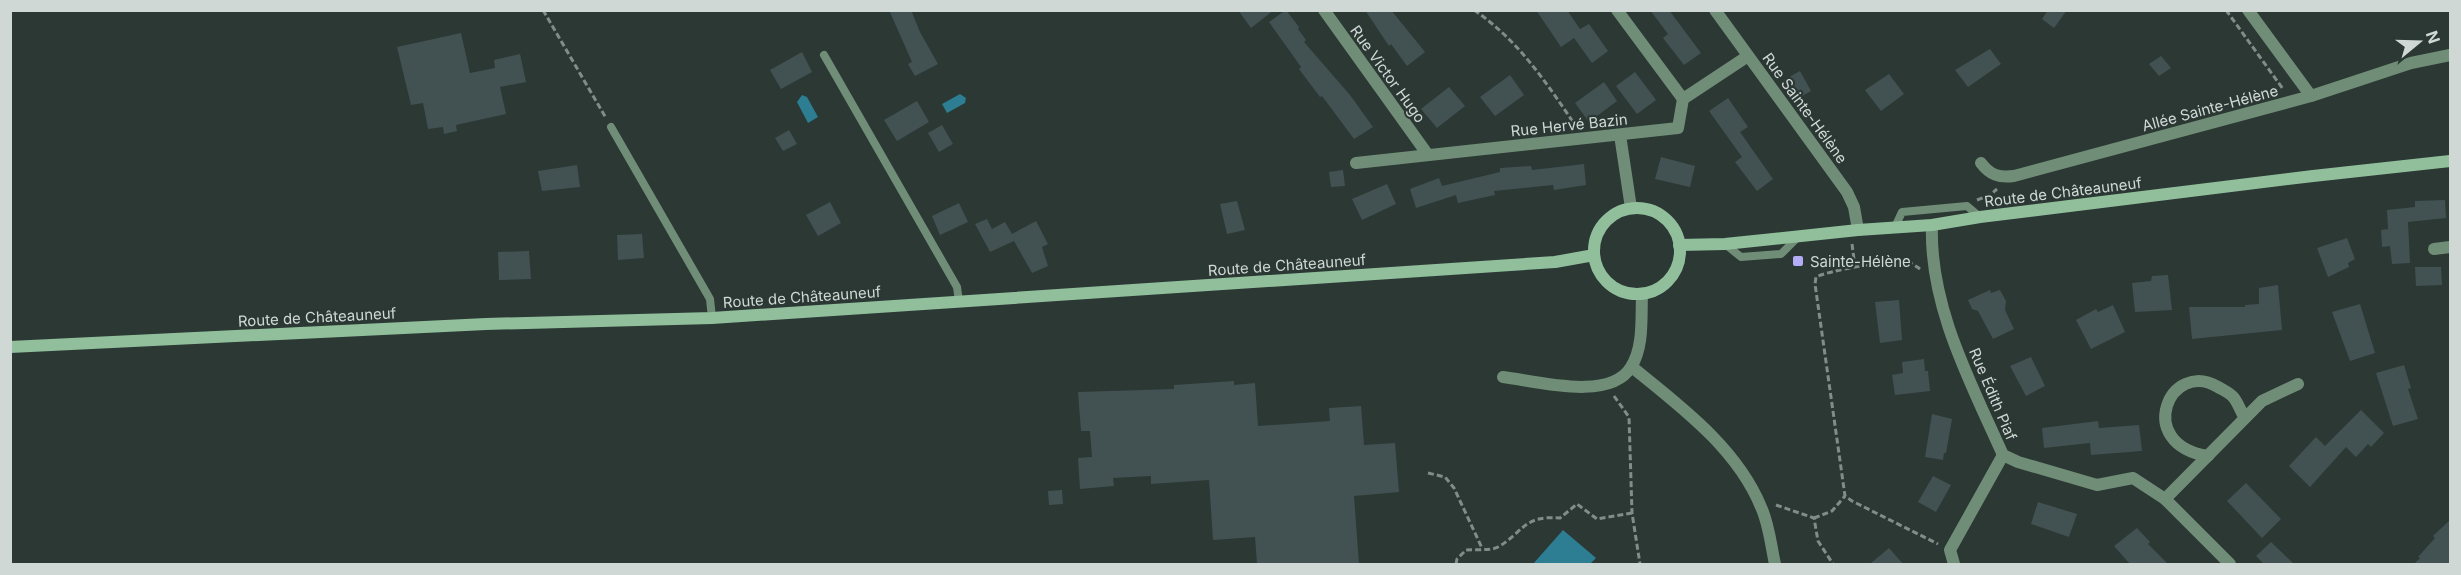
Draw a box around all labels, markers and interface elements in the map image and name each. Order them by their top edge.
north arrow [2389,12,2449,72]
street label: Rue Victor Hugo [1346,22,1430,126]
text: N [2422,28,2445,46]
street label: Rue Sainte-Hélène [1758,49,1852,167]
street label: Allée Sainte-Hélène [2140,81,2280,135]
street label: Rue Hervé Bazin [1510,109,1628,141]
street label: Route de Châteauneuf [1983,173,2143,211]
street label: Route de Châteauneuf [1207,250,1367,280]
place label: Sainte-Hélène [1810,252,1911,271]
marker: Sainte-Hélène [1791,254,1805,268]
street label: Route de Châteauneuf [722,282,882,312]
street label: Route de Châteauneuf [237,303,397,331]
street label: Rue Édith Piaf [1965,345,2021,443]

